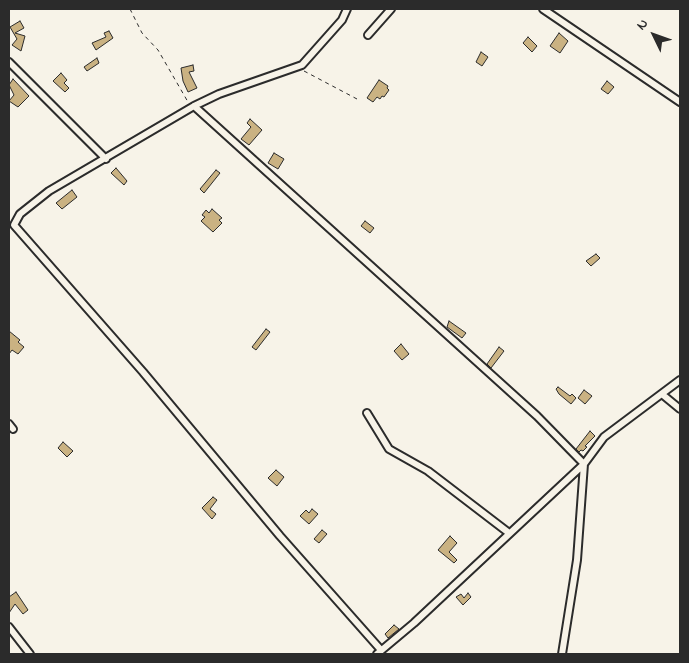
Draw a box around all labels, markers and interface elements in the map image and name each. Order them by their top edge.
north arrow [629,10,679,60]
text: N [632,14,653,35]

